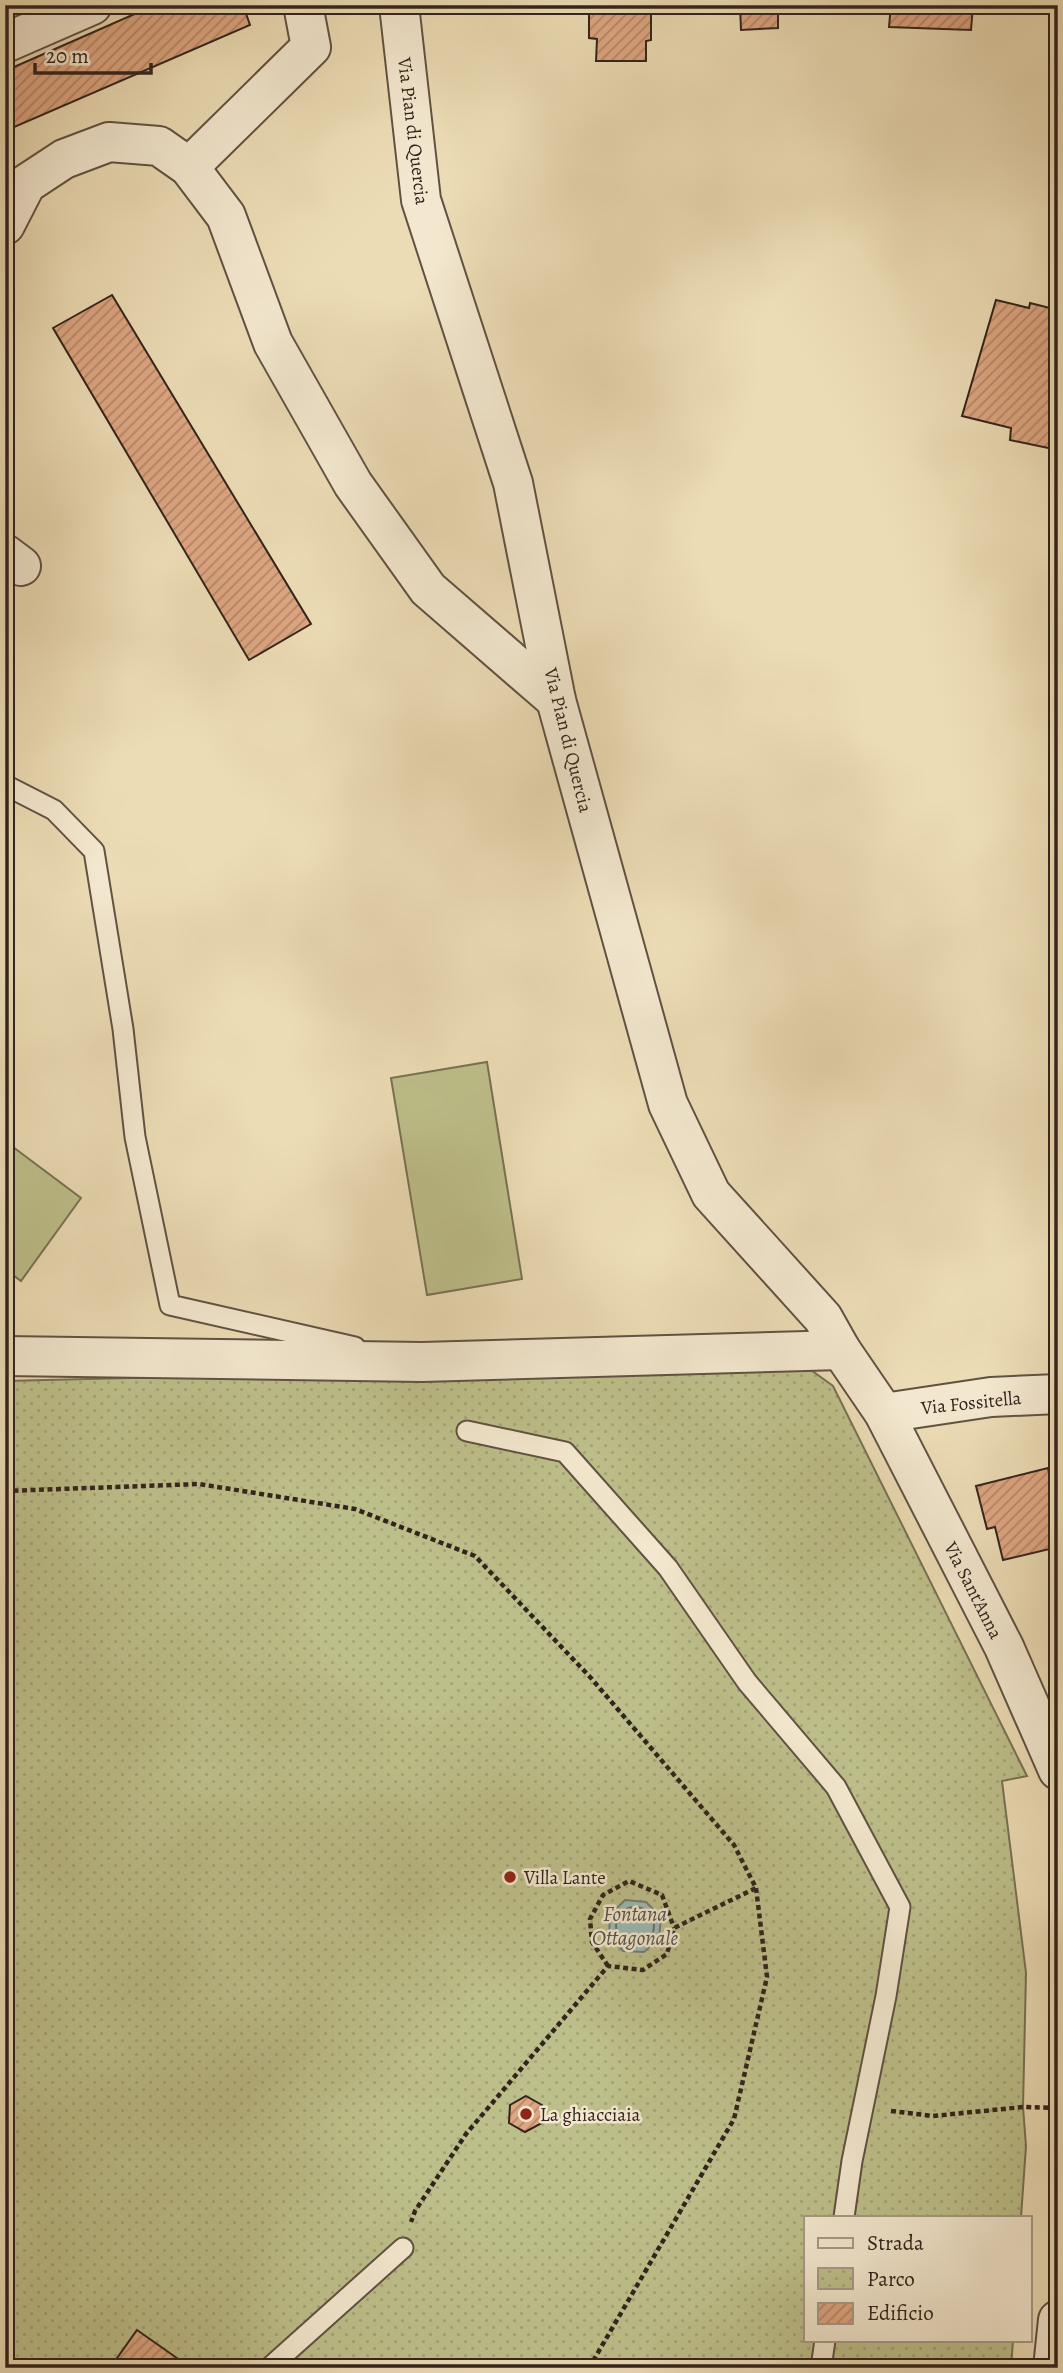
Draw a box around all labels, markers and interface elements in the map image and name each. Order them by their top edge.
scale bar [35,32,150,76]
text: 20 m [46,42,89,70]
street label: Via Pian di Quercia [391,55,435,206]
street label: Via Pian di Quercia [537,664,599,815]
street label: Via Fossitella [919,1385,1023,1421]
street label: Via Sant'Anna [937,1536,1009,1644]
place label: Villa Lante [523,1865,606,1891]
marker: Villa Lante [502,1869,518,1885]
water label: Fontana Ottagonale [592,1900,679,1952]
place label: La ghiacciaia [540,2102,641,2128]
marker: La ghiacciaia [518,2106,534,2122]
legend [804,2216,1032,2342]
text: Strada [867,2229,924,2257]
text: Parco [867,2265,915,2293]
text: Edificio [867,2299,934,2327]

